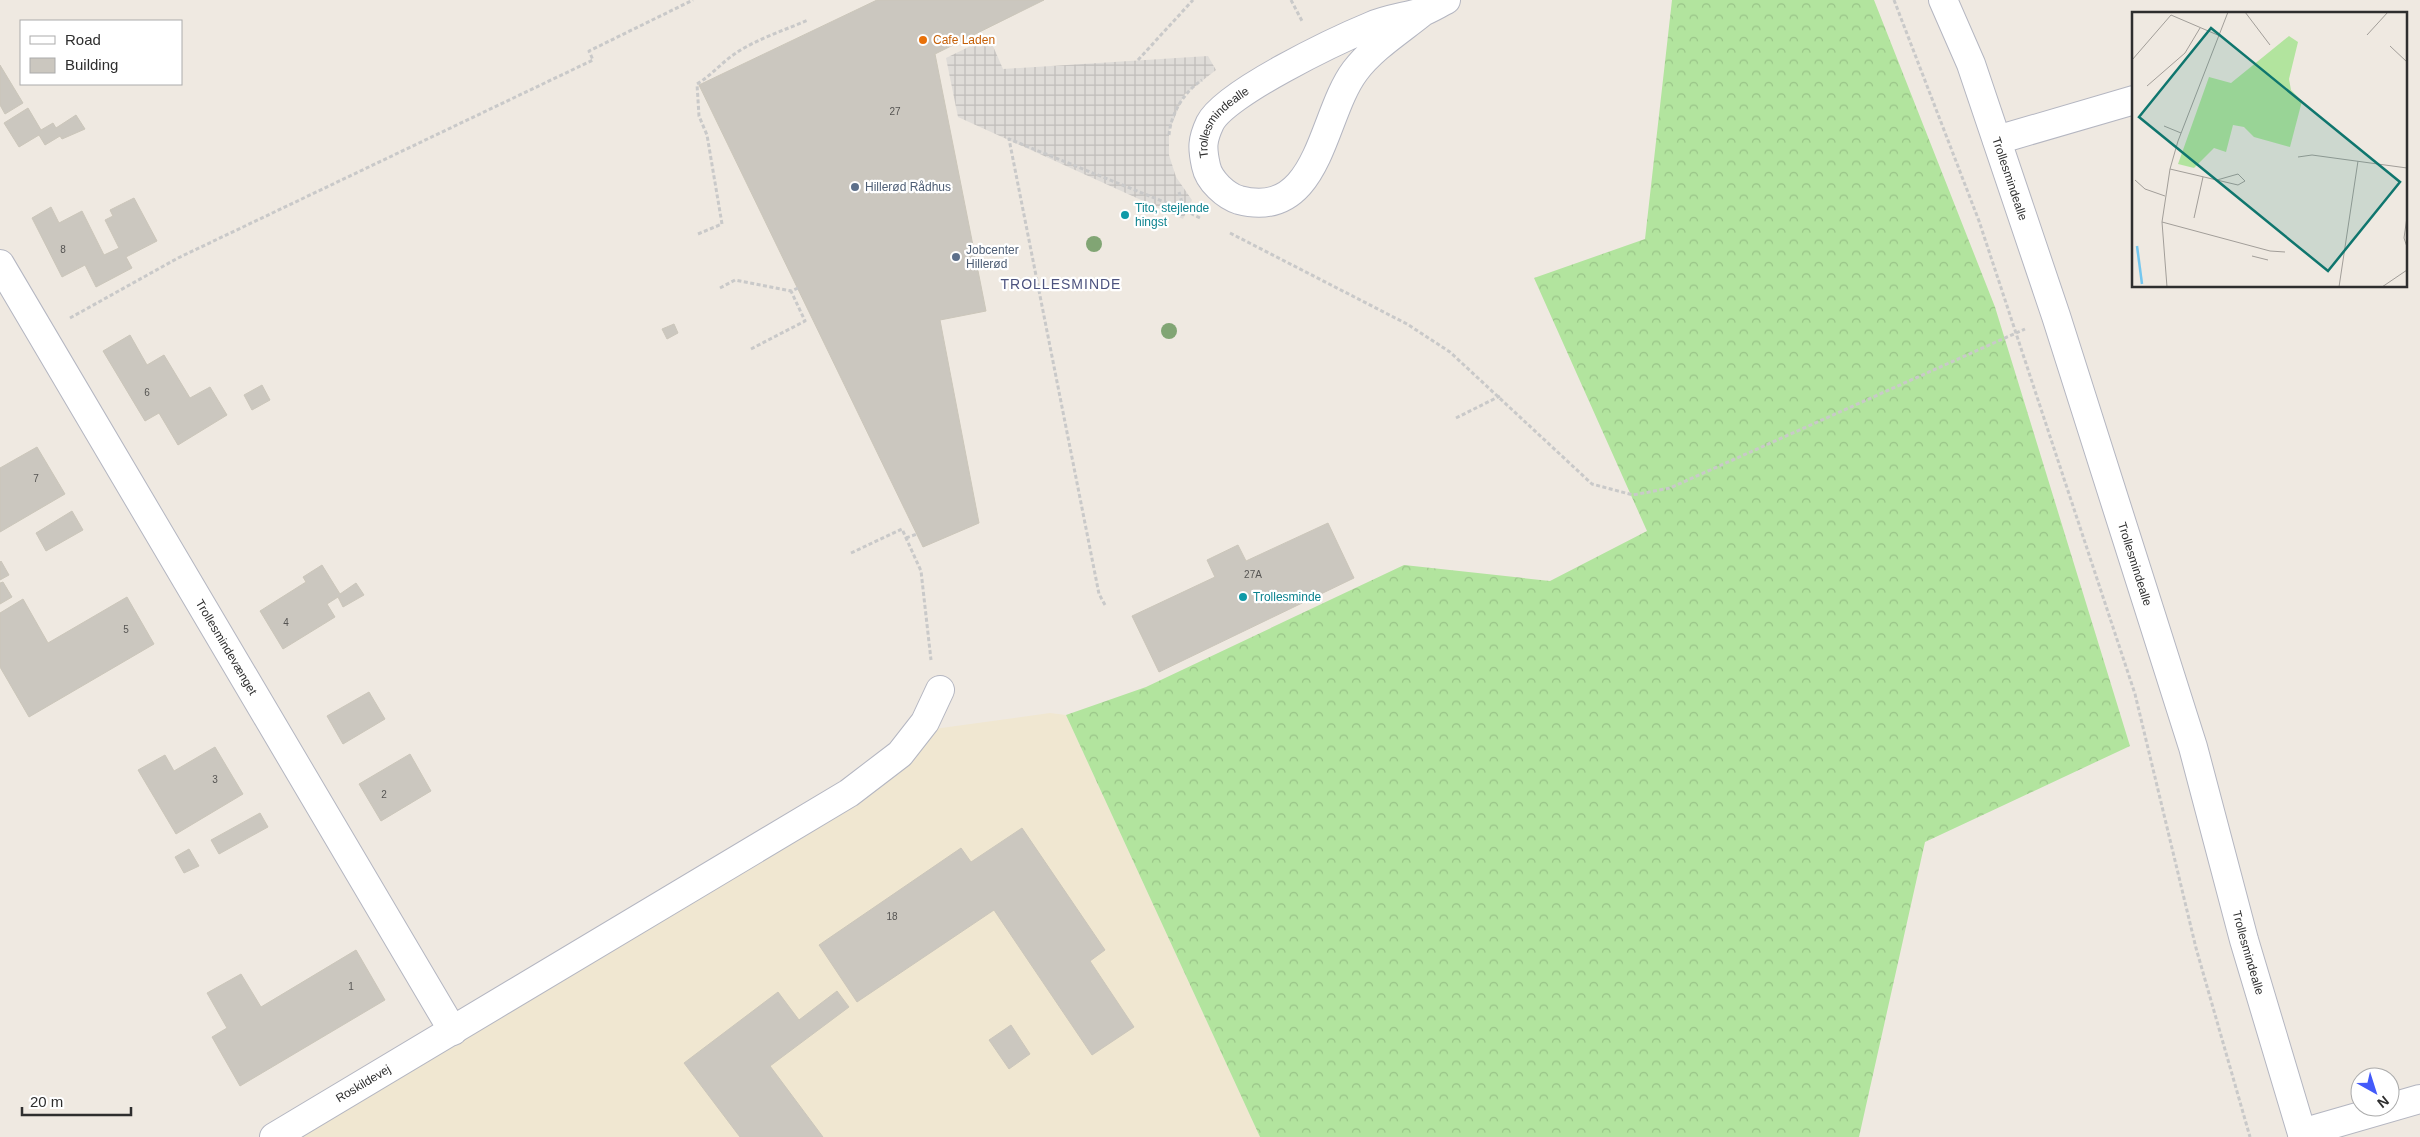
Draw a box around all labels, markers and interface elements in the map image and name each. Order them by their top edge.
inset map [2132,12,2408,288]
legend [20,20,182,85]
text: Road [65,31,101,48]
place label: Cafe Laden [933,33,995,47]
marker: Cafe Laden [917,34,929,46]
text: Building [65,56,118,73]
street label: Trollesmindealle [1196,84,1252,159]
house number: 27 [889,106,901,117]
street label: Trollesmindealle [1989,135,2030,223]
place label: Hillerød Rådhus [865,180,951,194]
marker: Hillerød Rådhus [849,181,861,193]
place label: Tito, stejlende hingst [1135,201,1210,229]
marker: Tito, stejlende hingst [1119,209,1131,221]
place label: Jobcenter Hillerød [966,243,1019,271]
house number: 8 [60,244,66,255]
marker: Jobcenter Hillerød [950,251,962,263]
district label: TROLLESMINDE [1001,276,1121,292]
house number: 6 [144,387,150,398]
house number: 7 [33,473,39,484]
street label: Trollesmindealle [2115,520,2155,608]
house number: 27A [1244,569,1262,580]
place label: Trollesminde [1253,590,1322,604]
marker: Trollesminde [1237,591,1249,603]
street label: Trollesmindevænget [193,597,260,698]
house number: 4 [283,617,289,628]
house number: 5 [123,624,129,635]
house number: 3 [212,774,218,785]
house number: 2 [381,789,387,800]
street label: Trollesmindealle [2230,909,2267,997]
house number: 18 [886,911,898,922]
house number: 1 [348,981,354,992]
street label: Roskildevej [333,1062,393,1105]
north arrow [2350,1067,2400,1117]
scale bar [22,1084,131,1116]
text: 20 m [30,1093,63,1110]
text: N [2374,1093,2392,1112]

